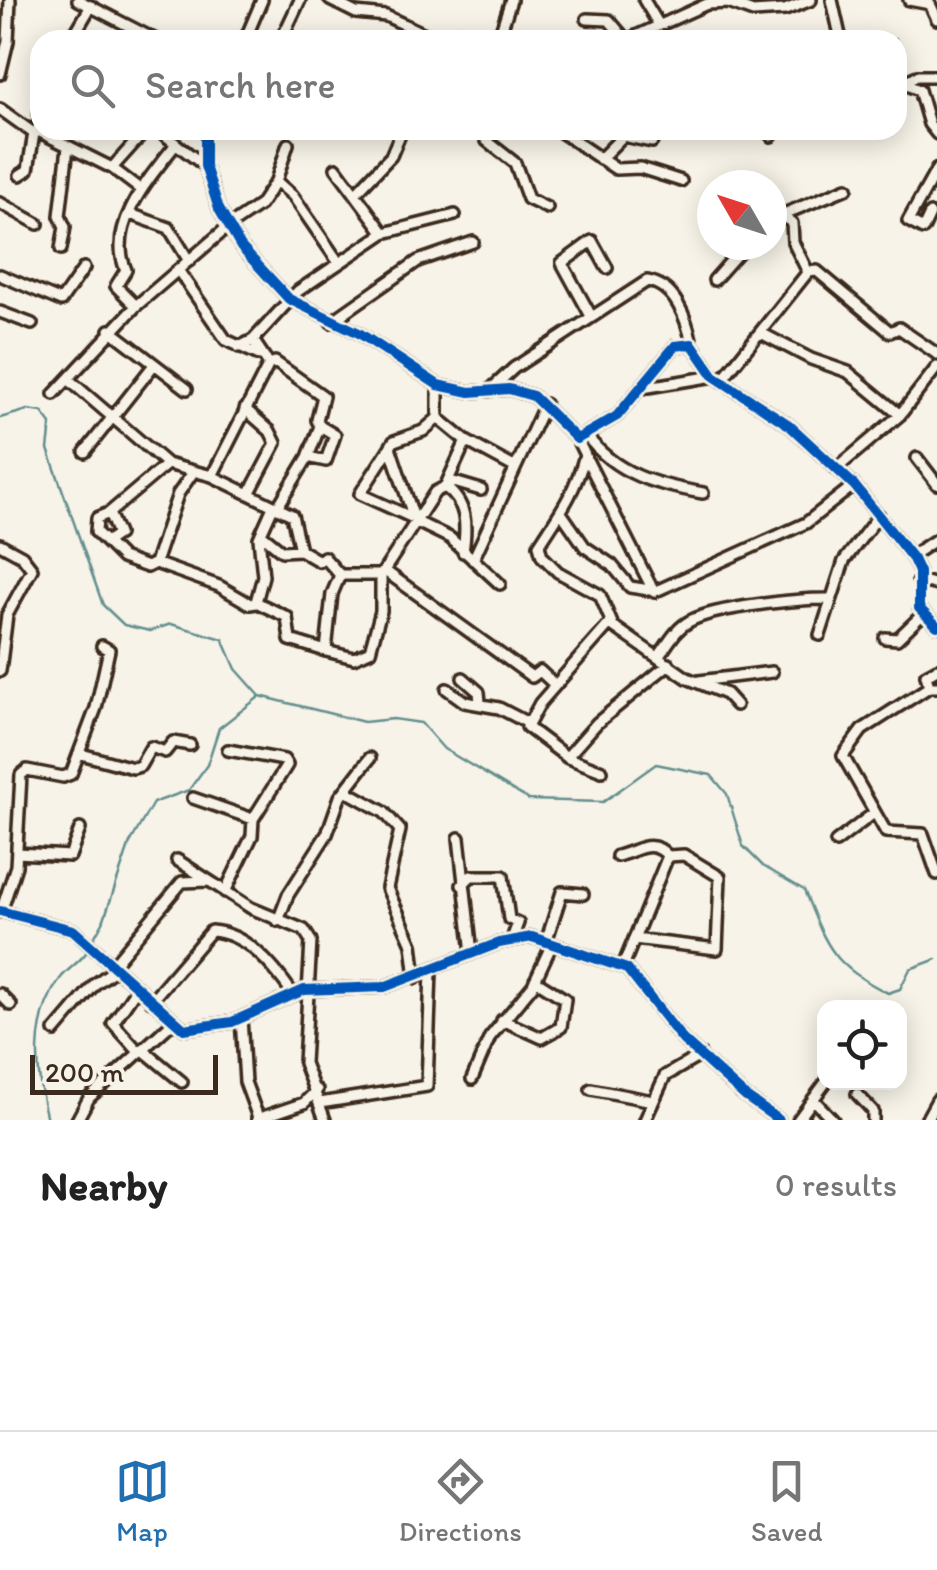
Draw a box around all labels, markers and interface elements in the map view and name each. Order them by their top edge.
search box [30,30,907,140]
icon: search [65,58,120,113]
text: Search here [145,62,336,108]
north arrow [697,170,787,260]
map controls [817,1000,907,1090]
button: locate [817,1000,907,1090]
scale bar [30,1050,218,1094]
text: 200 m [45,1055,124,1089]
text: Nearby [40,1160,167,1211]
text: 0 results [775,1166,897,1204]
tab: Map [115,1454,170,1548]
tab: Directions [399,1454,522,1548]
tab: Saved [751,1454,822,1548]

